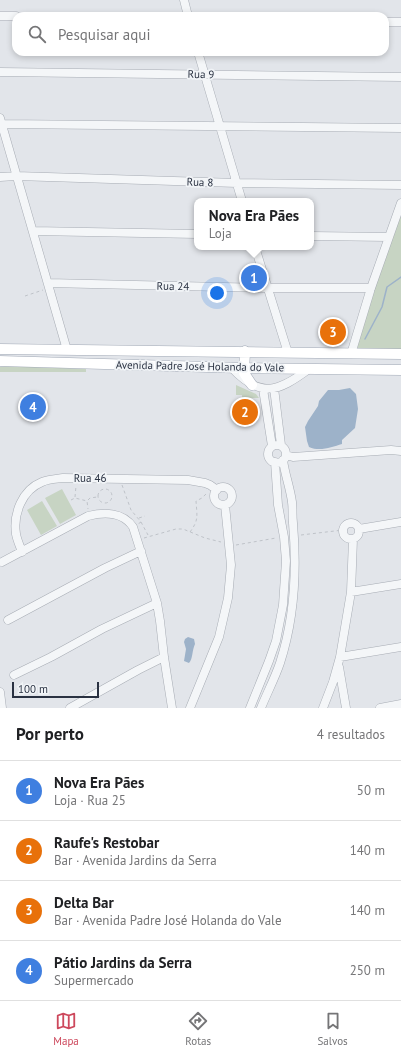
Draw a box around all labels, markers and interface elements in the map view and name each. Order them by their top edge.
search box [12,12,389,56]
icon: search [26,23,48,45]
text: Pesquisar aqui [58,25,150,44]
street label: Rua 9 [187,67,215,81]
street label: Rua 8 [186,175,214,189]
popup [194,198,314,250]
text: Nova Era Pães [209,206,299,225]
text: Loja [209,225,232,242]
pin: 1 [241,263,267,293]
street label: Rua 24 [157,279,189,293]
your location [207,283,227,303]
pin: 3 [320,317,346,347]
street label: Avenida Padre José Holanda do Vale [116,358,285,374]
pin: 4 [20,392,46,422]
pin: 2 [232,397,258,427]
street label: Rua 46 [74,471,106,485]
scale bar [12,680,99,699]
text: 100 m [18,682,48,696]
text: Por perto [16,723,84,745]
text: 4 resultados [317,726,385,743]
text: Nova Era Pães [54,773,144,792]
text: 1 [25,782,33,799]
text: 50 m [357,782,385,799]
text: Loja · Rua 25 [54,792,126,809]
text: Raufe's Restobar [54,833,159,852]
text: 2 [25,842,33,859]
text: 140 m [350,842,385,859]
text: Bar · Avenida Jardins da Serra [54,852,217,869]
text: Delta Bar [54,893,114,912]
text: 3 [25,902,33,919]
text: 140 m [350,902,385,919]
text: Bar · Avenida Padre José Holanda do Vale [54,912,282,929]
text: Pátio Jardins da Serra [54,953,192,972]
text: 4 [25,962,33,979]
text: 250 m [350,962,385,979]
text: Supermercado [54,972,134,989]
tab: Mapa [53,1010,79,1048]
tab: Rotas [185,1010,211,1048]
tab: Salvos [318,1010,348,1048]

